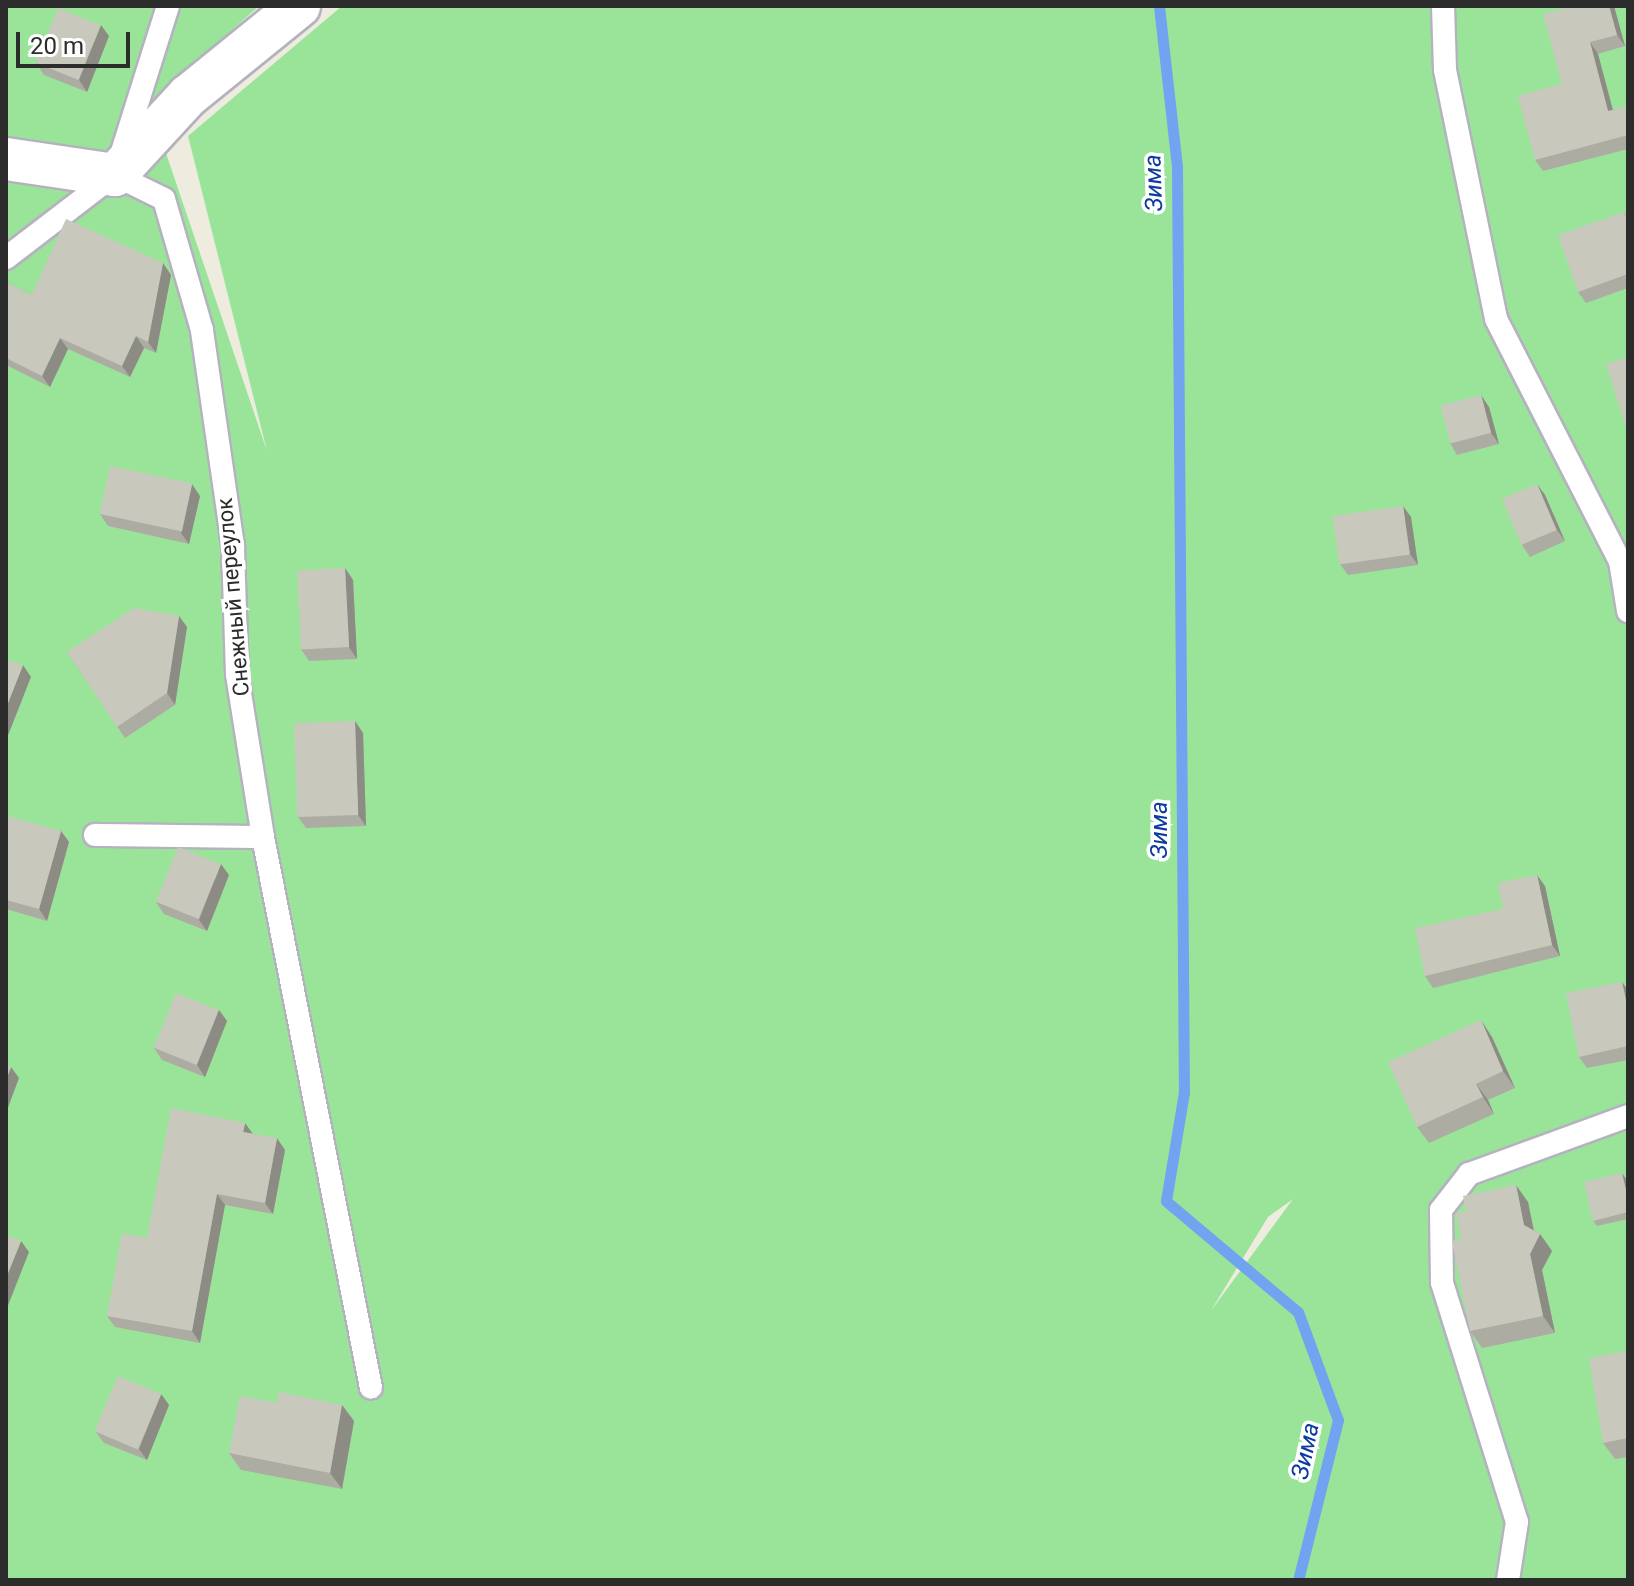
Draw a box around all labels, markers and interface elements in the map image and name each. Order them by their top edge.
scale bar [20,16,134,66]
text: 20 m [30,32,84,60]
water label: Зима [1139,154,1169,212]
street label: Снежный переулок [211,497,255,697]
water label: Зима [1146,801,1174,859]
water label: Зима [1286,1420,1326,1482]

